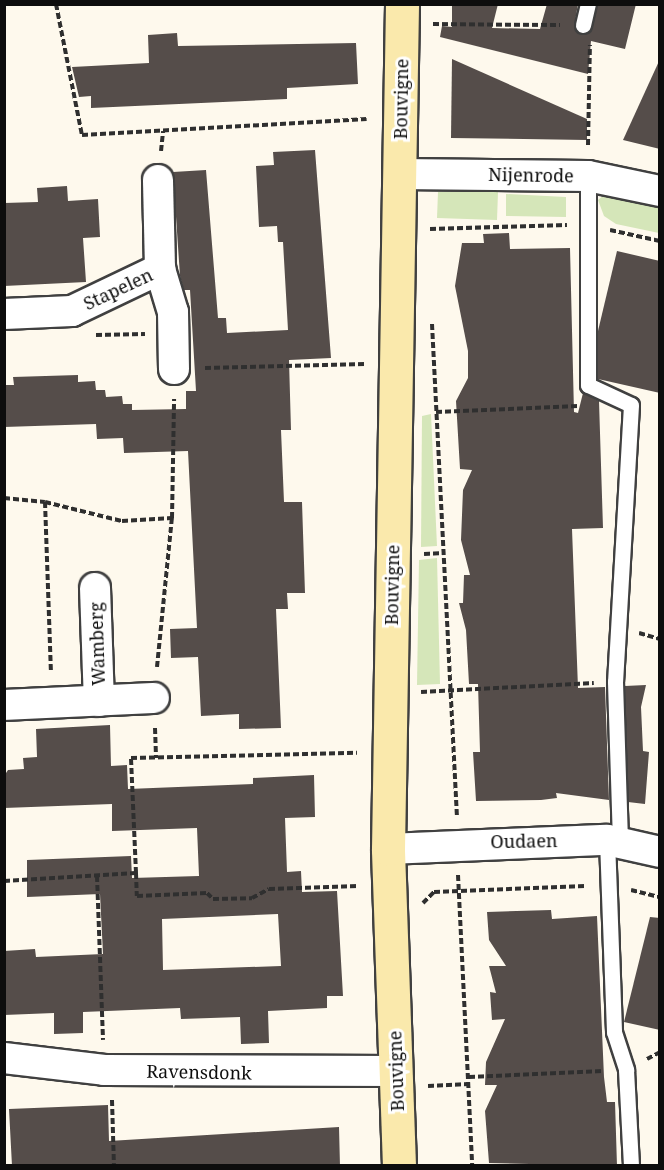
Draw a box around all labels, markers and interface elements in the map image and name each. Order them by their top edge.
street label: Bouvigne [389,58,413,140]
street label: Nijenrode [488,163,574,187]
street label: Stapelen [80,264,156,314]
street label: Bouvigne [380,544,404,626]
street label: Wamberg [85,602,109,686]
street label: Oudaen [490,830,558,852]
street label: Bouvigne [384,1030,408,1112]
street label: Ravensdonk [146,1060,252,1084]

